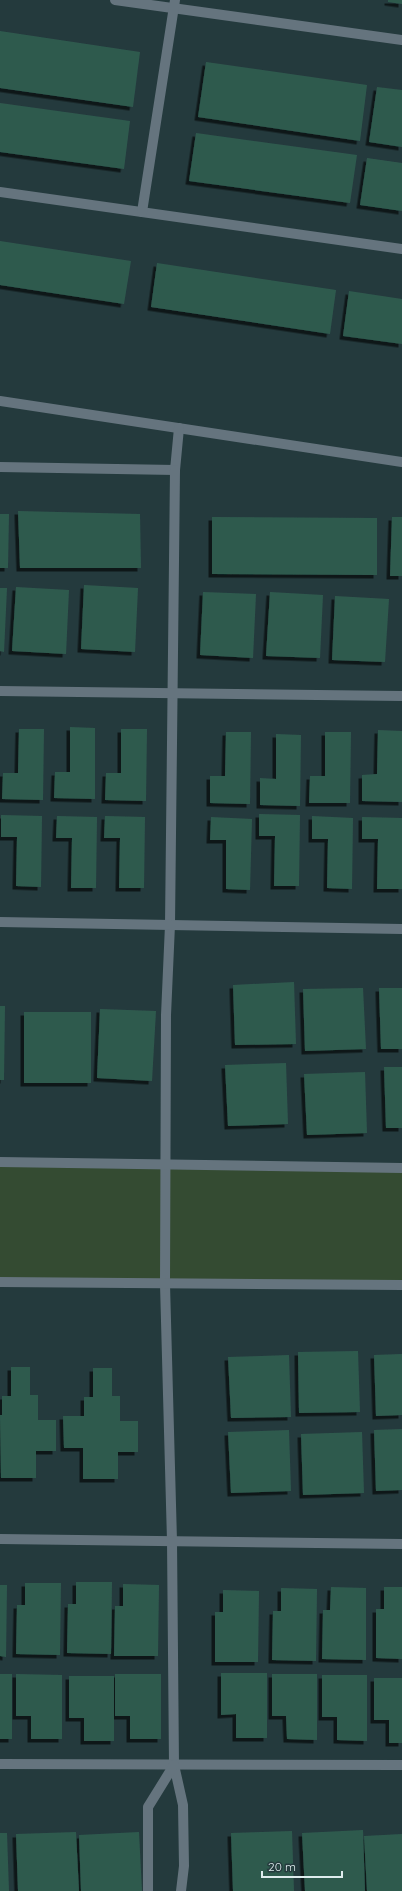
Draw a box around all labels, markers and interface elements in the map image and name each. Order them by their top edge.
scale bar [262,1853,342,1879]
text: 20 m [268,1859,296,1874]

